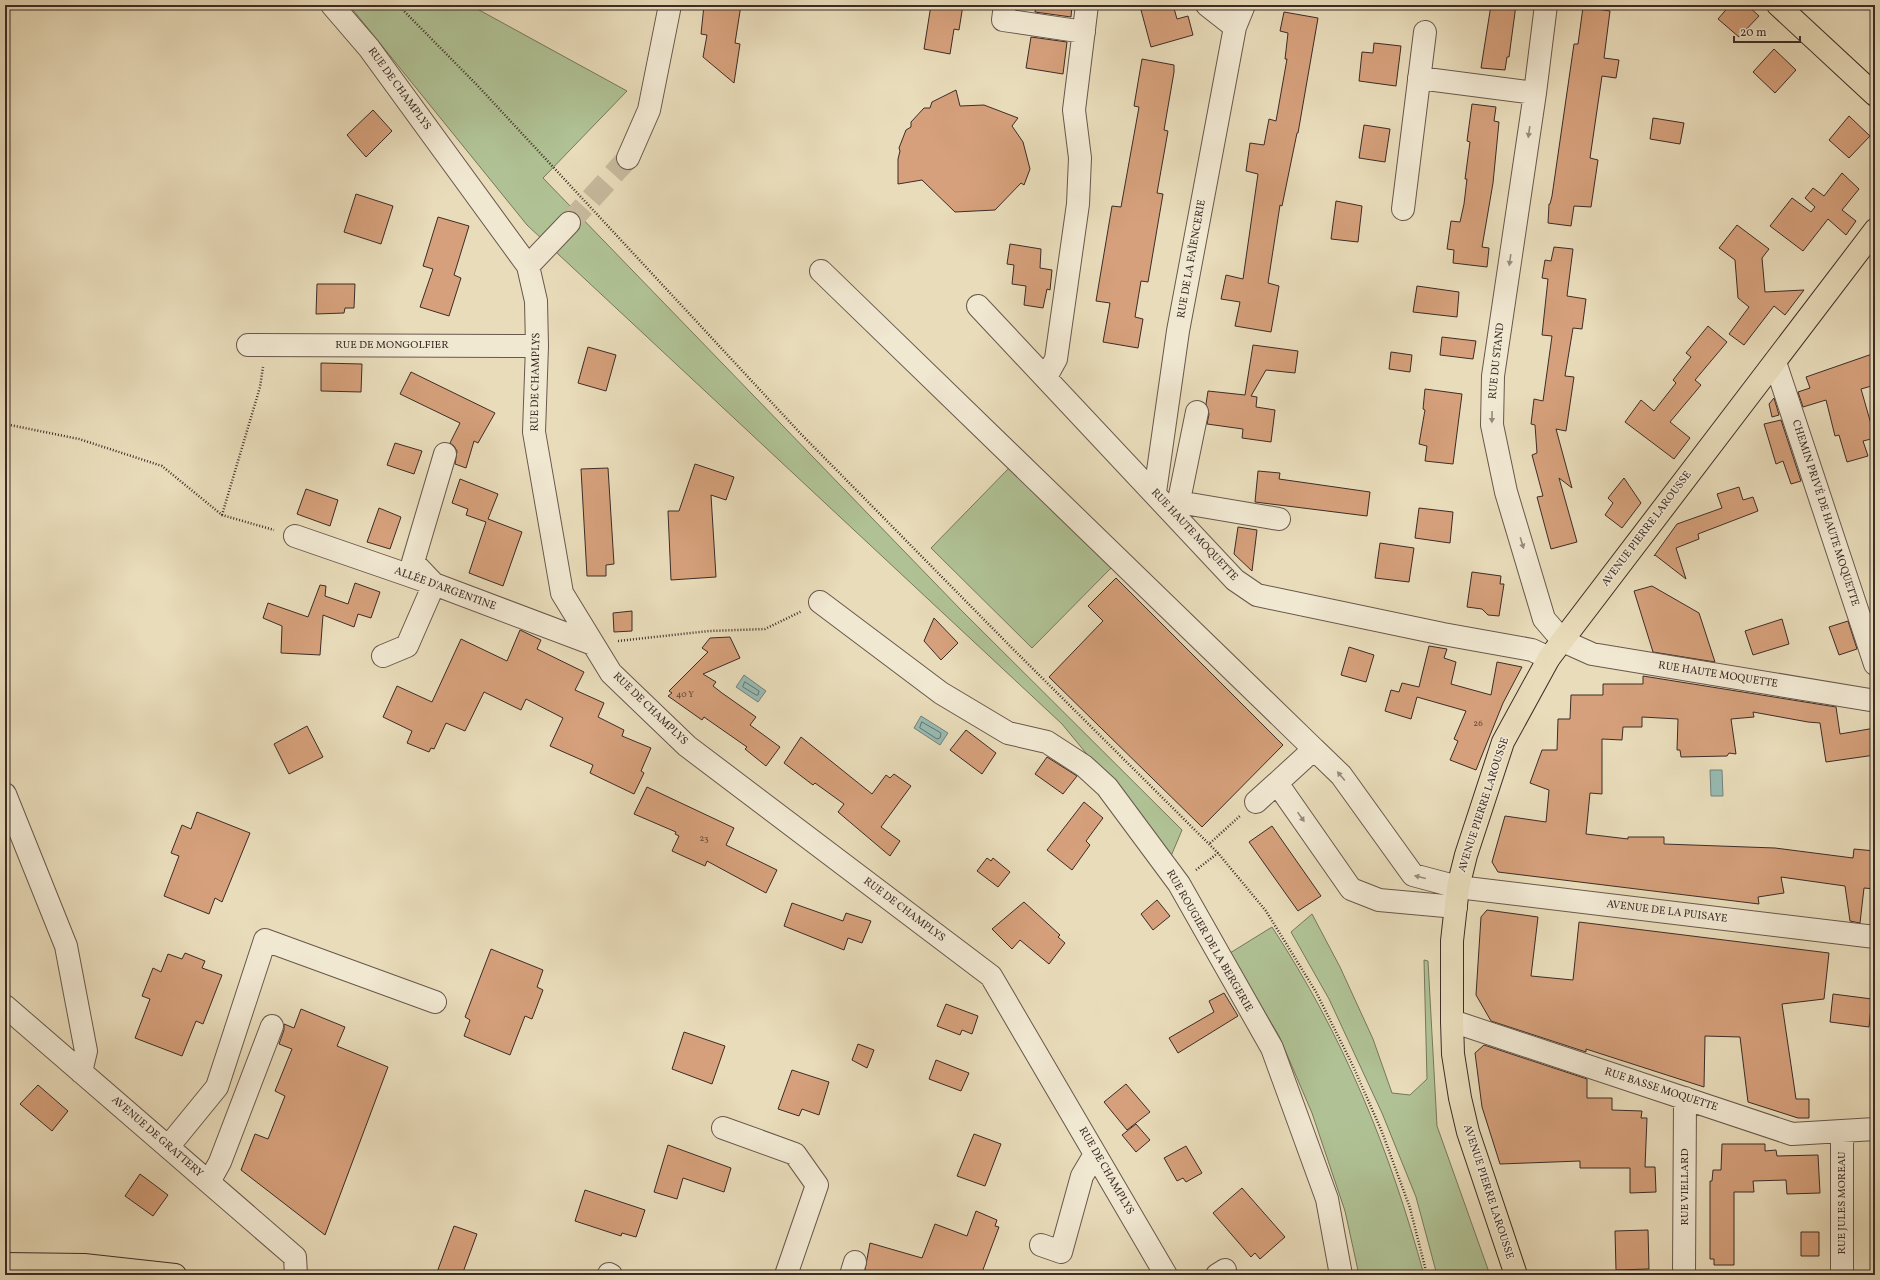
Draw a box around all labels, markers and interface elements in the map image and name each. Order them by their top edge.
scale bar [1734,18,1800,44]
text: 20 m [1740,25,1767,41]
street label: RUE DE CHAMPLYS [364,45,434,133]
one-way arrow [1526,126,1532,138]
street label: RUE DE LA FAÏENCERIE [1174,198,1210,320]
one-way arrow [1507,254,1513,267]
street label: RUE DU STAND [1486,322,1508,400]
street label: RUE DE CHAMPLYS [528,332,544,432]
street label: RUE DE MONGOLFIER [335,338,449,353]
one-way arrow [1489,411,1495,424]
street label: CHEMIN PRIVÉ DE HAUTE MOQUETTE [1788,418,1862,608]
street label: AVENUE PIERRE LAROUSSE [1599,468,1696,590]
street label: RUE HAUTE MOQUETTE [1147,486,1241,585]
one-way arrow [1519,538,1525,550]
street label: ALLÉE D'ARGENTINE [392,564,498,615]
street label: RUE HAUTE MOQUETTE [1657,658,1779,692]
street label: RUE DE CHAMPLYS [609,669,691,749]
house number: 40 Y [676,688,694,701]
house number: 26 [1473,717,1483,730]
street label: AVENUE PIERRE LAROUSSE [1455,735,1513,874]
one-way arrow [1336,771,1345,782]
one-way arrow [1297,812,1305,823]
house number: 23 [699,832,709,845]
street label: RUE ROUGIER DE LA BERGERIE [1162,867,1256,1015]
street label: RUE DE CHAMPLYS [860,874,948,946]
one-way arrow [1414,874,1426,880]
street label: AVENUE DE LA PUISAYE [1606,897,1729,927]
street label: RUE BASSE MOQUETTE [1602,1065,1720,1116]
street label: AVENUE DE GRATTERY [108,1093,206,1181]
street label: AVENUE PIERRE LAROUSSE [1459,1123,1517,1262]
street label: RUE DE CHAMPLYS [1075,1124,1137,1218]
street label: RUE VIELLARD [1678,1148,1693,1226]
street label: RUE JULES MOREAU [1835,1152,1850,1254]

